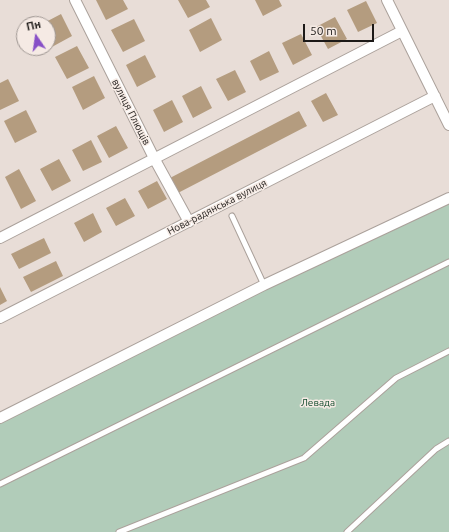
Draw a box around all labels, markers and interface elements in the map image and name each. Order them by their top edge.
north arrow [16,16,56,56]
scale bar [305,16,376,42]
text: Пн [25,18,42,33]
text: 50 m [310,24,337,37]
street label: вулиця Плющів [109,77,153,147]
street label: Нова-радянська вулиця [165,177,269,237]
park label: Левада [301,397,335,409]

